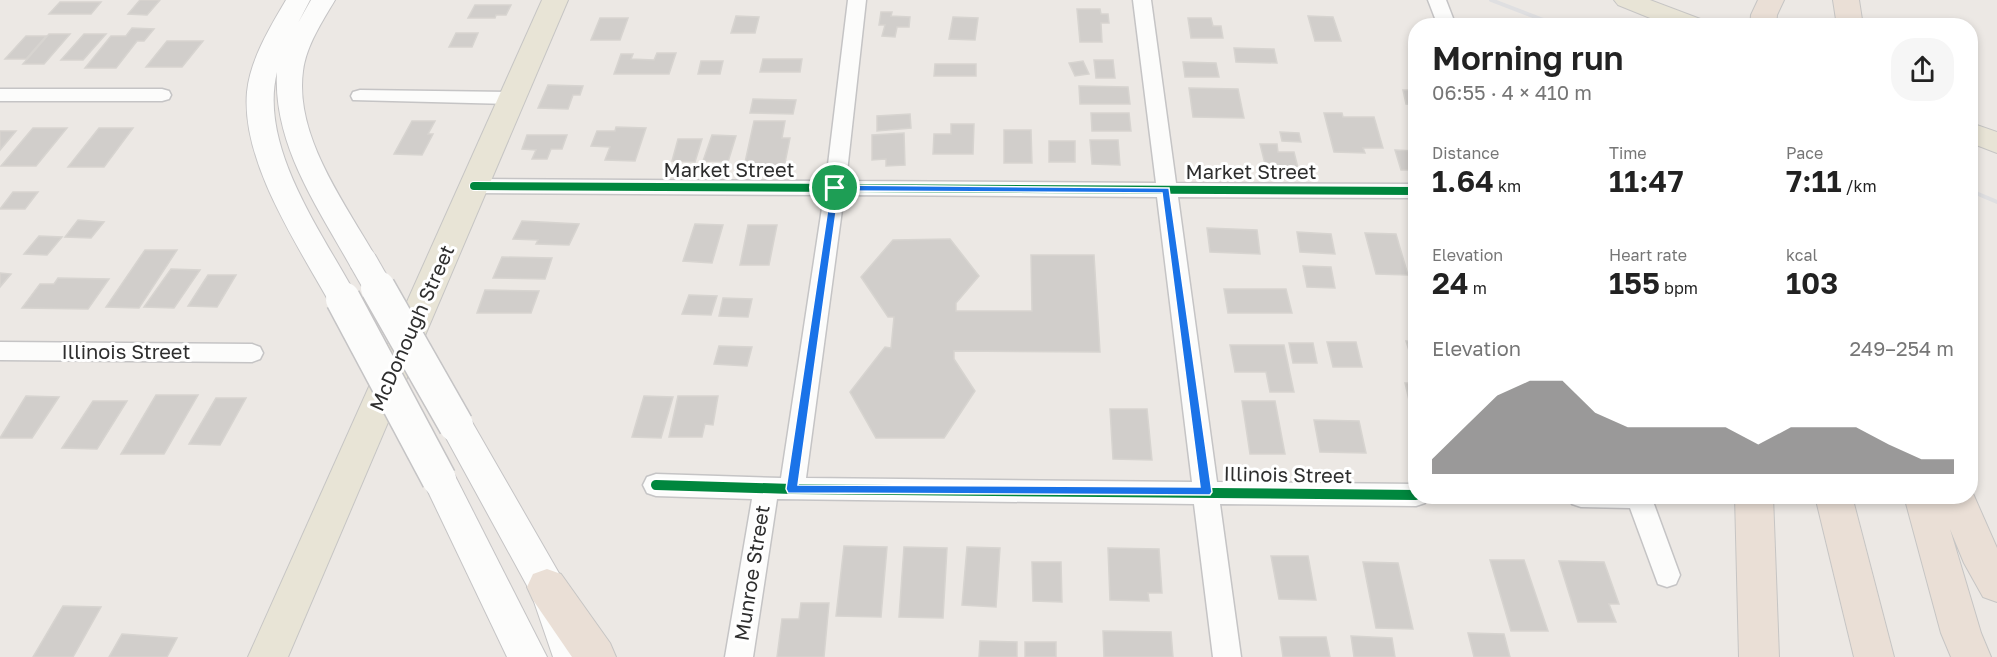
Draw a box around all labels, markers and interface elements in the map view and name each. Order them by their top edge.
text: Morning run [1432,38,1624,77]
button: share [1891,38,1954,101]
text: 06:55 · 4 × 410 m [1432,80,1592,104]
text: Distance [1432,143,1499,163]
text: Time [1609,143,1647,163]
text: Pace [1786,143,1823,163]
street label: Market Street [664,157,795,181]
street label: Market Street [1186,159,1317,183]
pin [809,162,860,213]
text: 1.64 [1432,163,1494,199]
text: 11:47 [1609,163,1684,199]
text: 7:11 [1786,163,1842,199]
icon: arrive [818,171,851,204]
text: km [1494,176,1521,196]
text: /km [1842,176,1877,196]
street label: McDonough Street [364,241,459,414]
text: Elevation [1432,245,1503,265]
text: Heart rate [1609,245,1687,265]
text: kcal [1786,245,1818,265]
text: 24 [1432,265,1469,301]
text: 155 [1609,265,1660,301]
text: 103 [1786,265,1838,301]
text: m [1469,278,1487,298]
text: bpm [1660,278,1698,298]
text: Elevation [1432,336,1521,360]
text: 249–254 m [1849,336,1954,360]
street label: Illinois Street [62,339,190,363]
street label: Illinois Street [1223,461,1353,487]
street label: Munroe Street [728,503,774,642]

